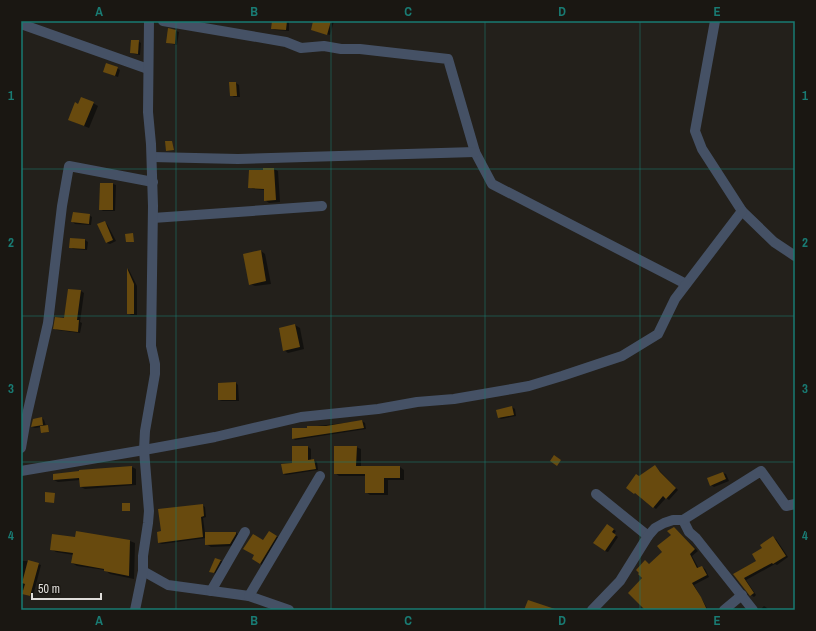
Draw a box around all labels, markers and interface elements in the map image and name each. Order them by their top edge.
text: A [95,3,103,20]
text: B [250,3,258,20]
text: C [404,3,412,20]
text: D [558,3,566,20]
text: E [713,3,721,20]
text: 1 [8,87,14,104]
text: 1 [802,87,808,104]
text: 2 [8,234,14,251]
text: 2 [802,234,808,251]
text: 3 [8,380,14,397]
text: 3 [802,380,808,397]
text: 4 [8,527,14,544]
text: 4 [802,527,808,544]
scale bar [32,575,101,601]
text: 50 m [38,581,60,597]
text: A [95,612,103,629]
text: B [250,612,258,629]
text: C [404,612,412,629]
text: D [558,612,566,629]
text: E [713,612,721,629]

